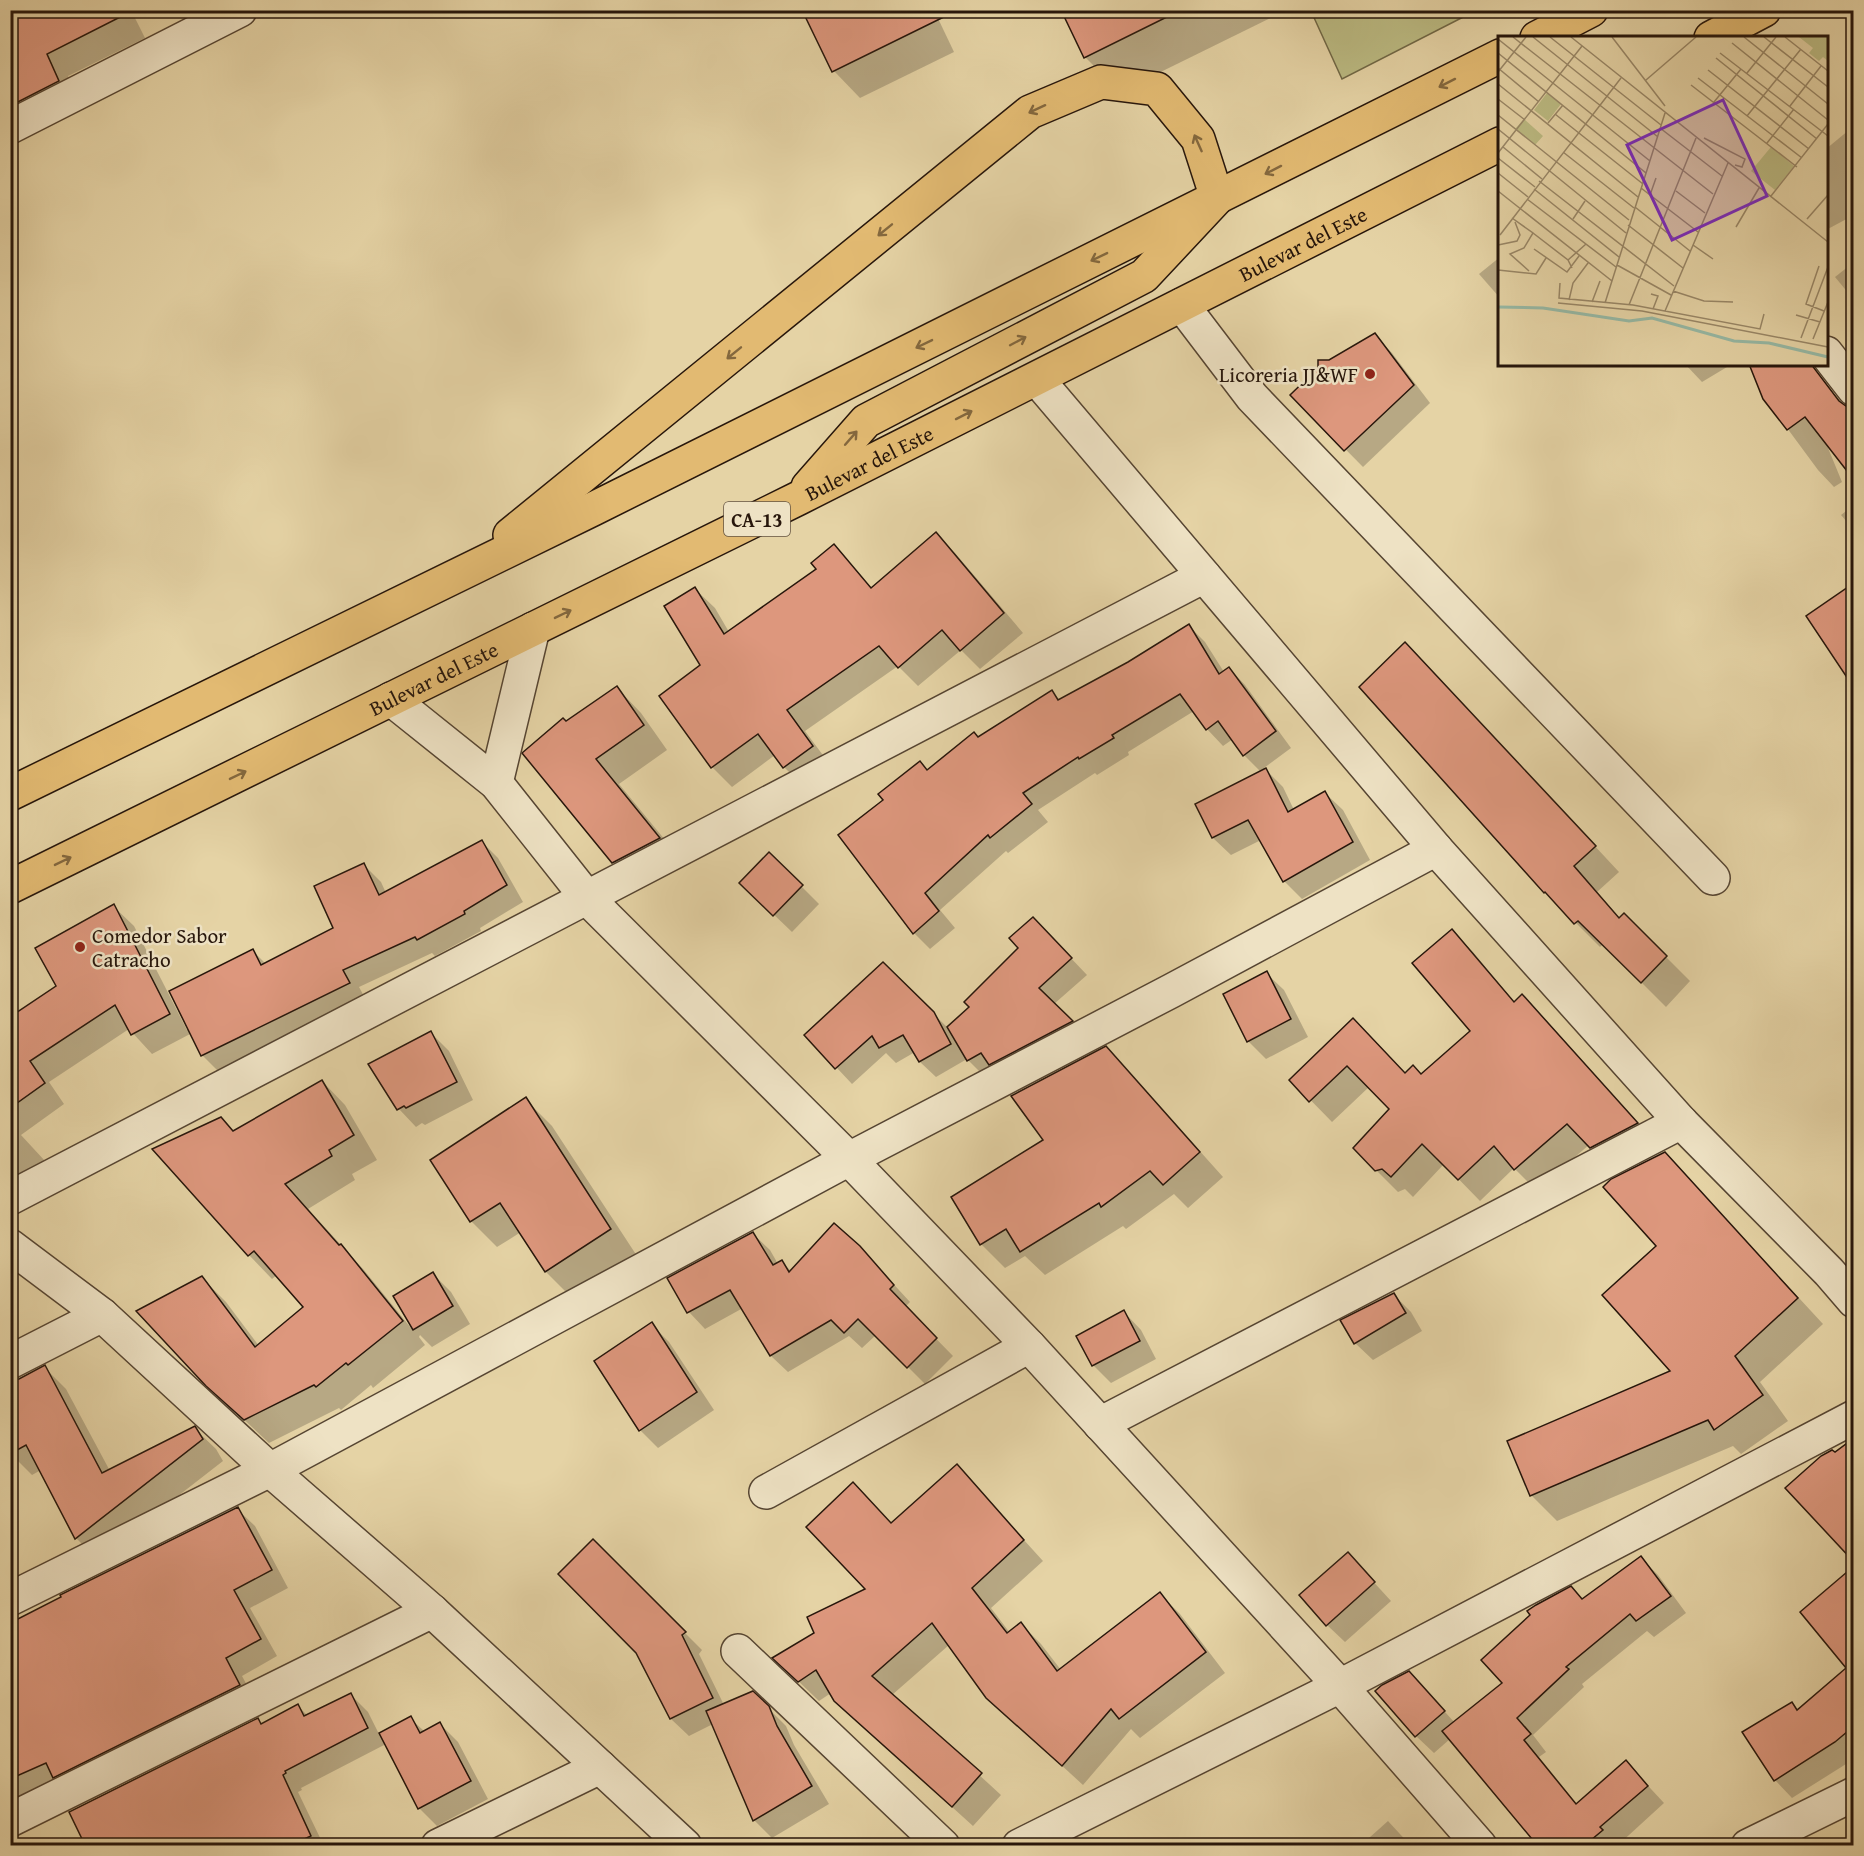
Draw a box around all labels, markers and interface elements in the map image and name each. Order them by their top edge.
inset map [1498,36,1828,366]
one-way arrow [1439,77,1457,89]
one-way arrow [1029,104,1047,116]
one-way arrow [1192,135,1203,153]
one-way arrow [1264,165,1282,177]
street label: Bulevar del Este [1233,198,1372,289]
one-way arrow [877,224,893,237]
one-way arrow [1090,252,1108,264]
one-way arrow [1009,335,1027,347]
one-way arrow [915,339,933,351]
one-way arrow [726,347,742,360]
place label: Licoreria JJ&WF [1219,359,1358,390]
marker: Licoreria JJ&WF [1363,367,1377,381]
one-way arrow [954,409,972,421]
street label: Bulevar del Este [799,417,939,508]
one-way arrow [844,431,858,446]
road number: CA-13 [724,502,790,536]
one-way arrow [554,608,572,619]
street label: Bulevar del Este [364,633,503,723]
one-way arrow [228,768,246,780]
one-way arrow [54,854,72,866]
place label: Comedor Sabor Catracho [92,920,227,975]
marker: Comedor Sabor Catracho [73,940,87,954]

